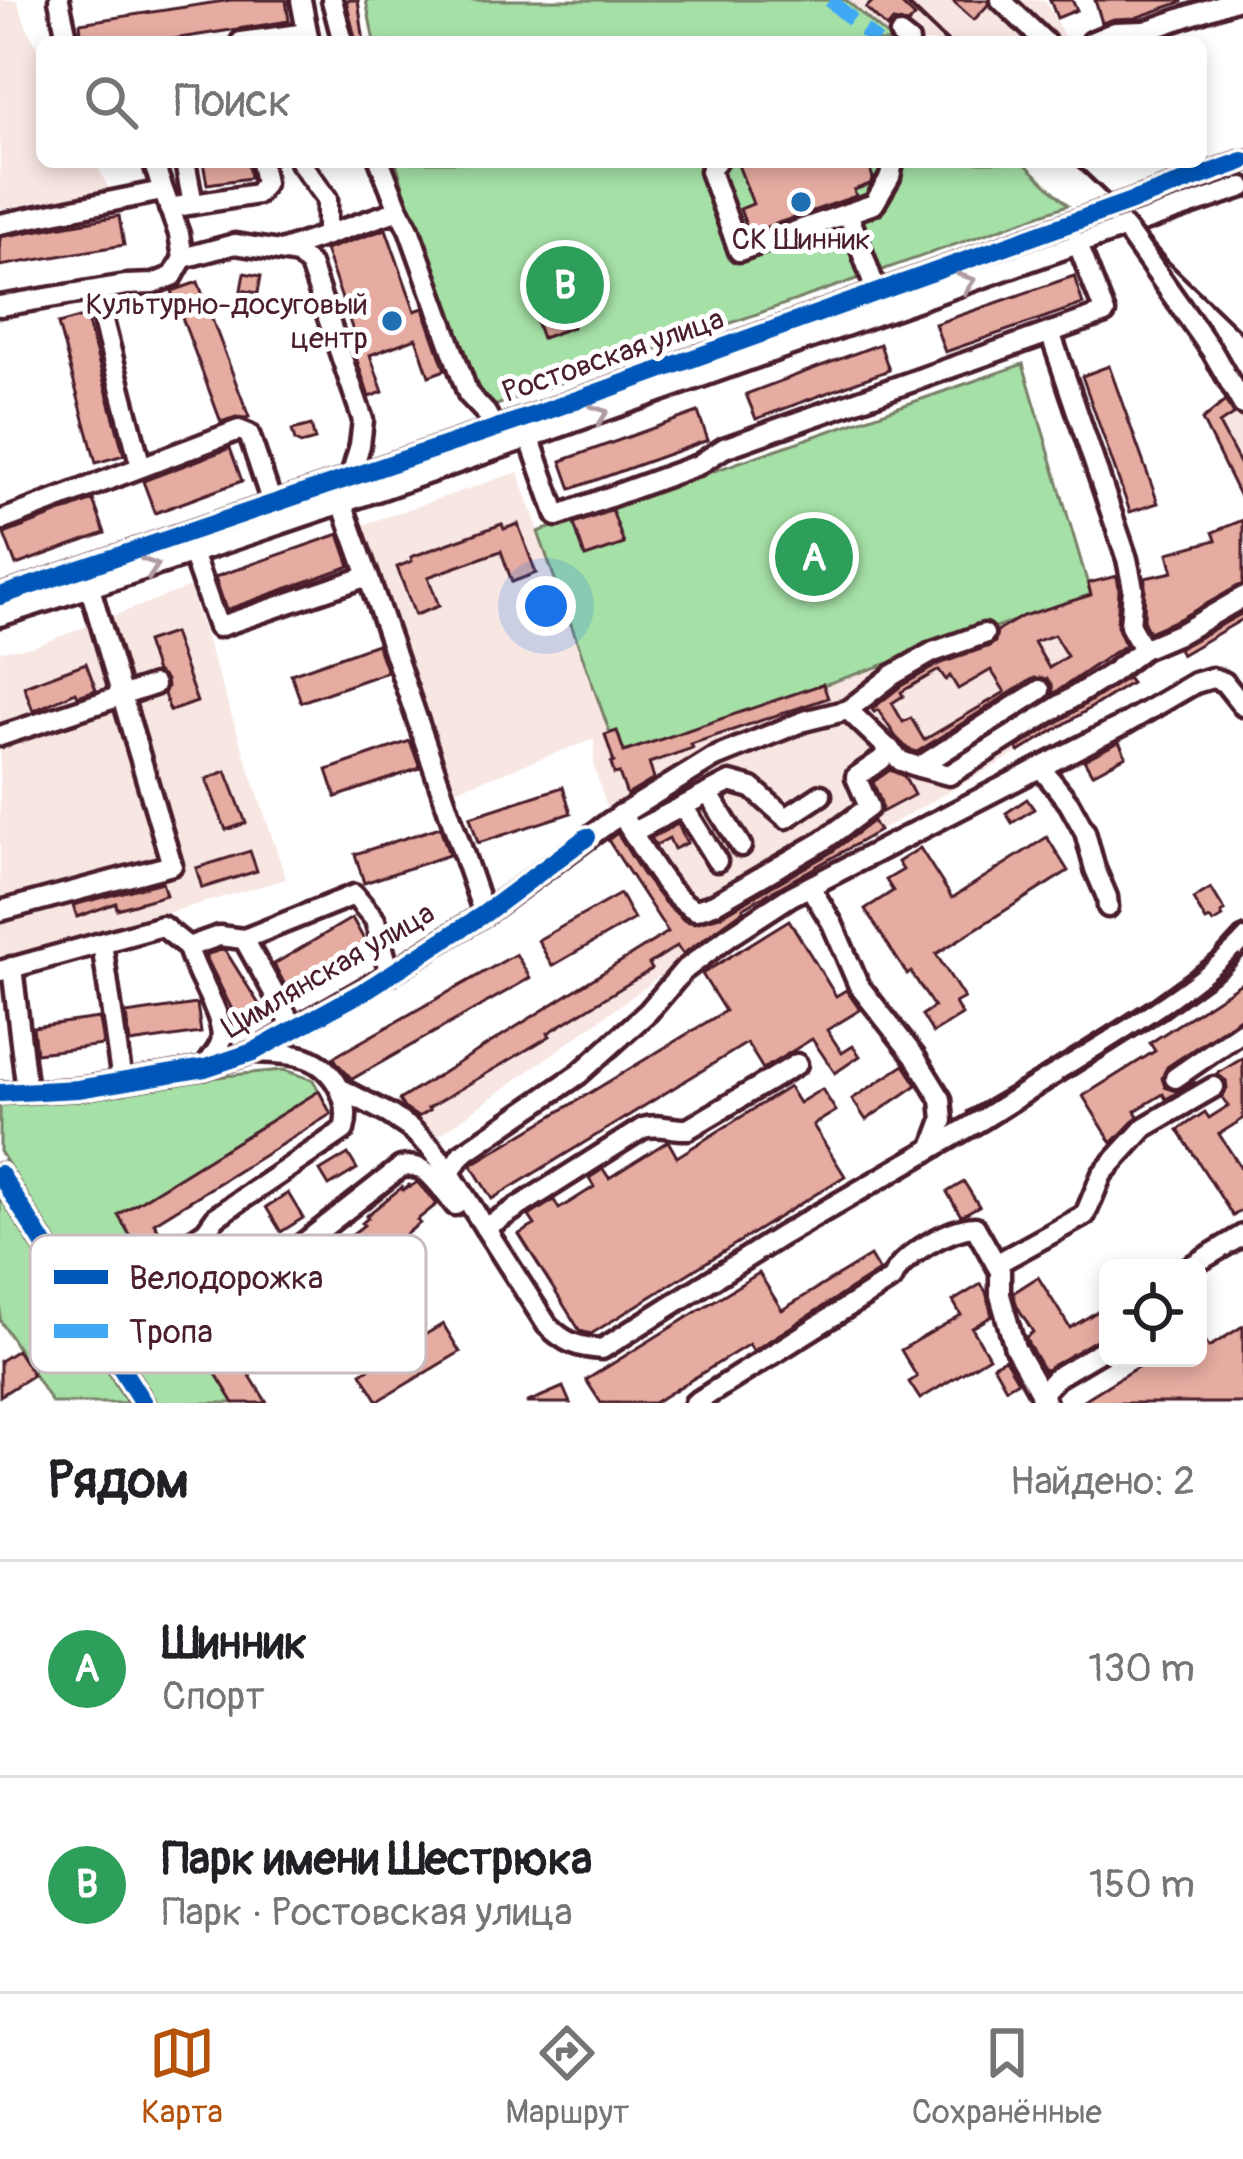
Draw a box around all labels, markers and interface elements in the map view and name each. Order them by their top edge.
search box [36,36,1207,168]
icon: search [78,69,144,135]
text: Поиск [174,74,291,130]
marker: СК Шинник [788,189,814,215]
place label: СК Шинник [732,221,870,258]
pin: B [526,240,604,330]
one-way arrow [955,272,976,296]
place label: Культурно-досуговый центр [86,286,368,357]
street label: Ростовская улица [498,300,729,411]
marker: Культурно-досуговый центр [379,308,405,334]
one-way arrow [588,404,609,428]
pin: A [775,512,853,602]
one-way arrow [139,557,160,581]
your location [516,576,576,636]
street label: Цимлянская улица [215,895,441,1046]
legend [30,1235,426,1373]
text: Велодорожка [129,1258,323,1299]
map controls [1099,1259,1207,1367]
button: locate [1099,1259,1207,1367]
text: Тропа [129,1312,213,1353]
text: Рядом [48,1449,189,1513]
text: Найдено: 2 [1010,1457,1195,1506]
text: Шинник [162,1616,307,1672]
text: A [74,1644,100,1693]
text: 130 m [1088,1644,1195,1693]
text: Спорт [162,1672,265,1721]
text: Парк имени Шестрюка [162,1832,592,1888]
text: B [76,1860,98,1909]
text: 150 m [1089,1860,1195,1909]
text: Парк · Ростовская улица [162,1888,573,1937]
tab: Карта [141,2020,223,2133]
tab: Маршрут [505,2020,629,2133]
tab: Сохранённые [912,2020,1102,2133]

